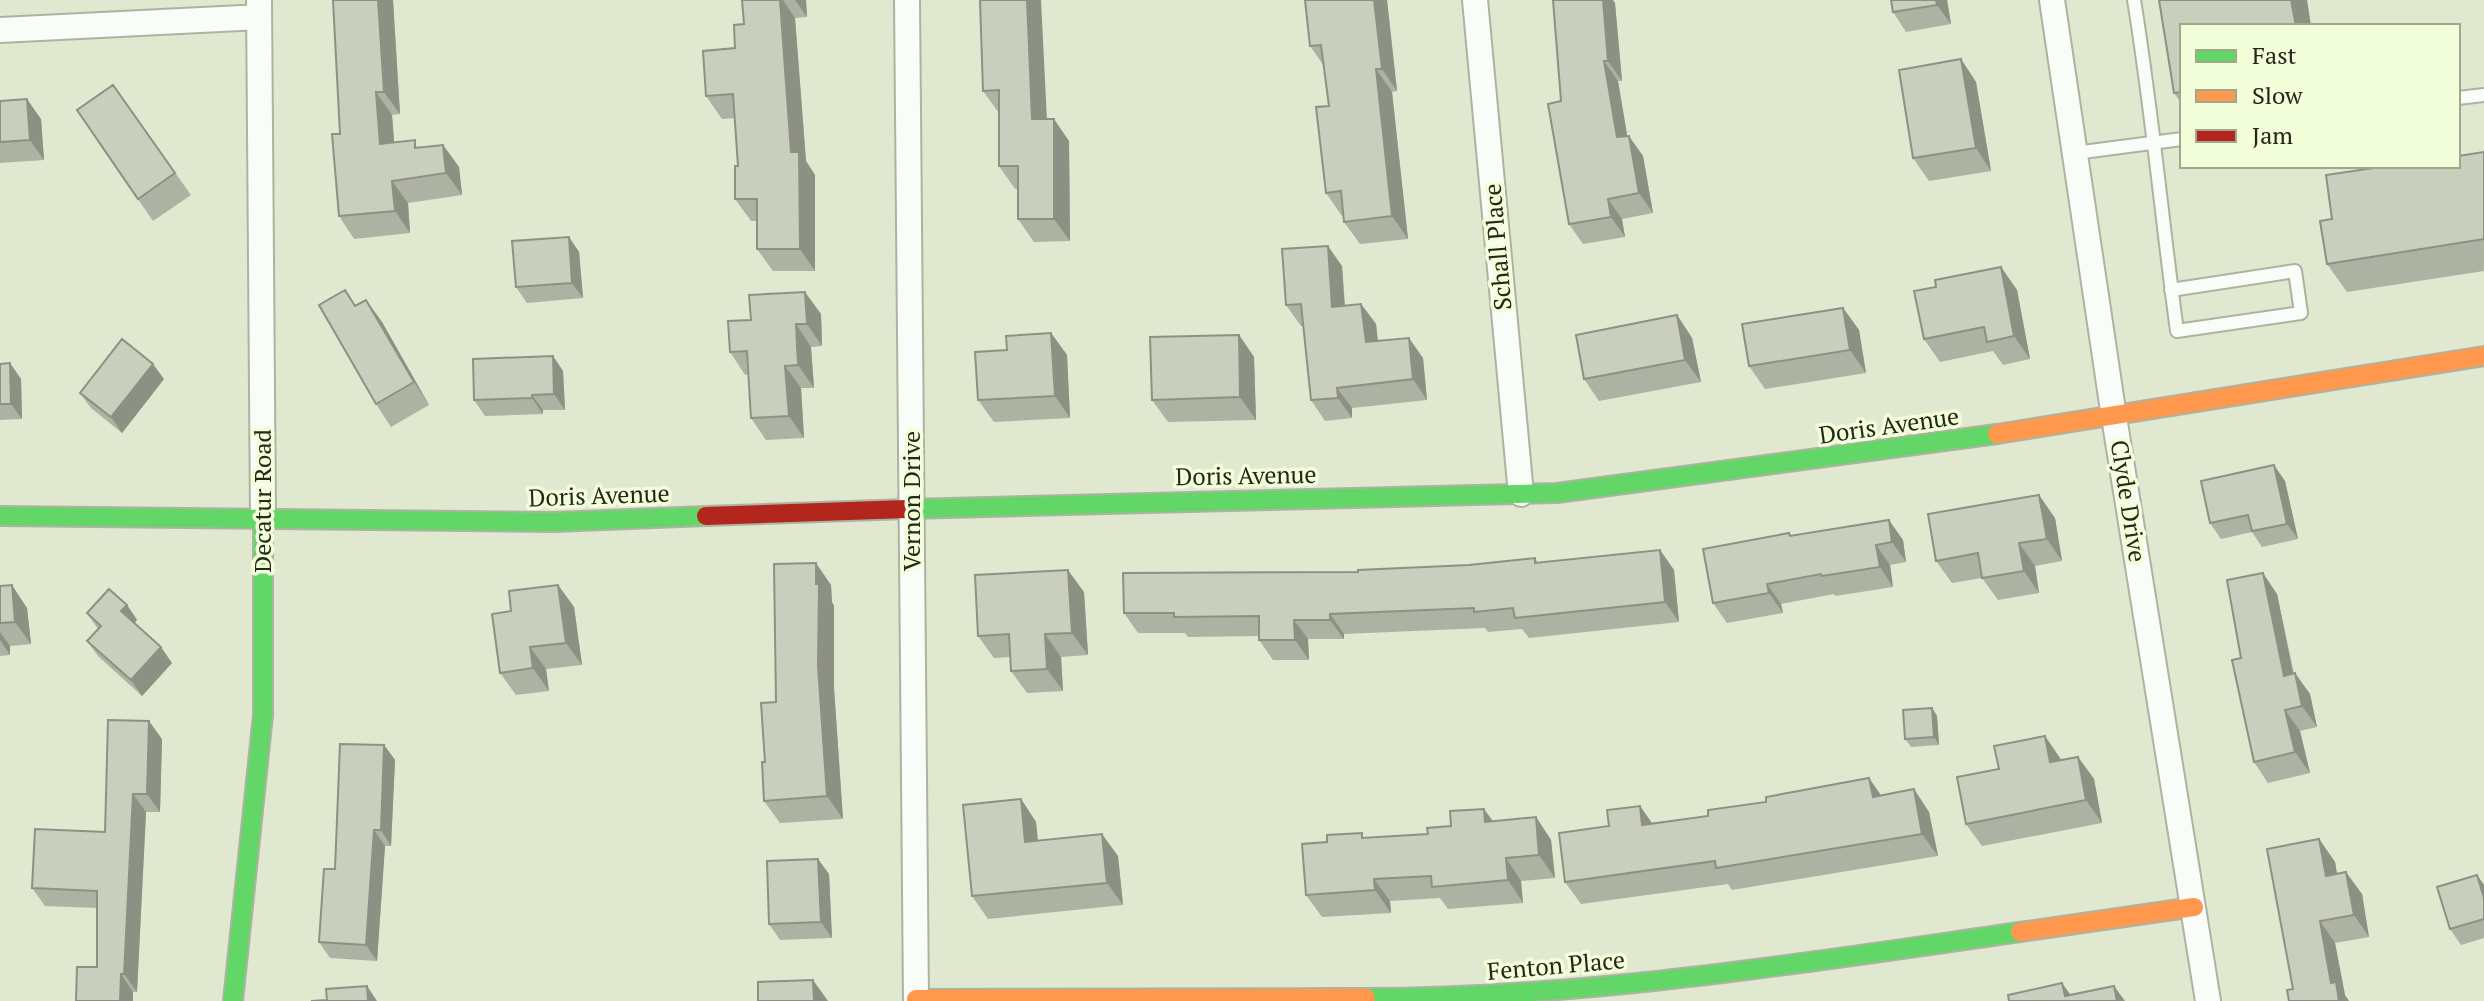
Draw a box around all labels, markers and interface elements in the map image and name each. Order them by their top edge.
legend [2180,24,2460,168]
text: Fast [2252,39,2297,71]
text: Slow [2252,79,2303,111]
text: Jam [2252,119,2293,151]
street label: Schall Place [1476,182,1518,312]
street label: Doris Avenue [1817,399,1961,451]
street label: Decatur Road [246,429,278,573]
street label: Vernon Drive [895,431,927,571]
street label: Clyde Drive [2104,437,2154,564]
street label: Doris Avenue [1175,458,1317,492]
street label: Doris Avenue [528,477,670,513]
street label: Fenton Place [1486,943,1626,987]

